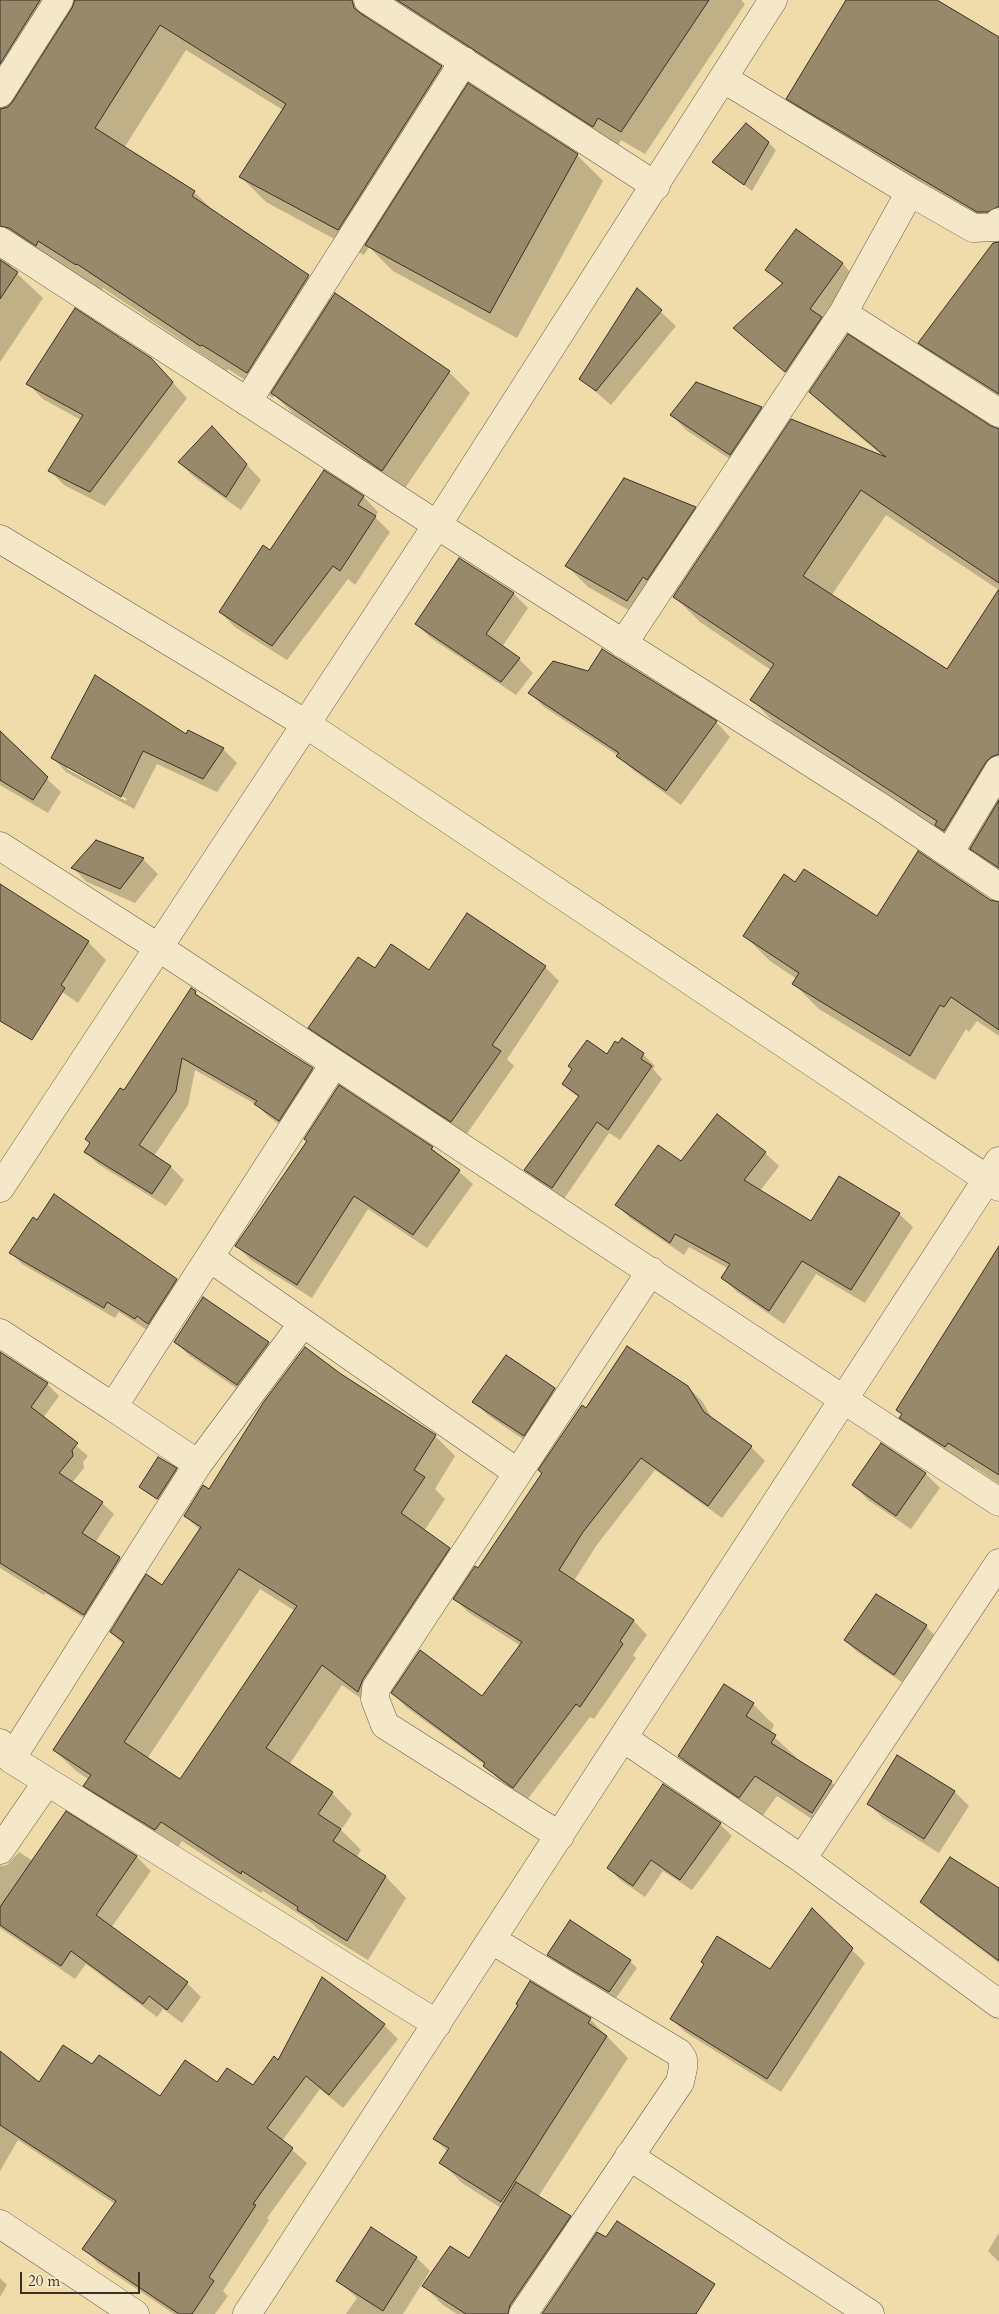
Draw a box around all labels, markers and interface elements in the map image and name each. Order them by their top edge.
scale bar [22,2262,142,2294]
text: 20 m [28,2271,60,2291]

